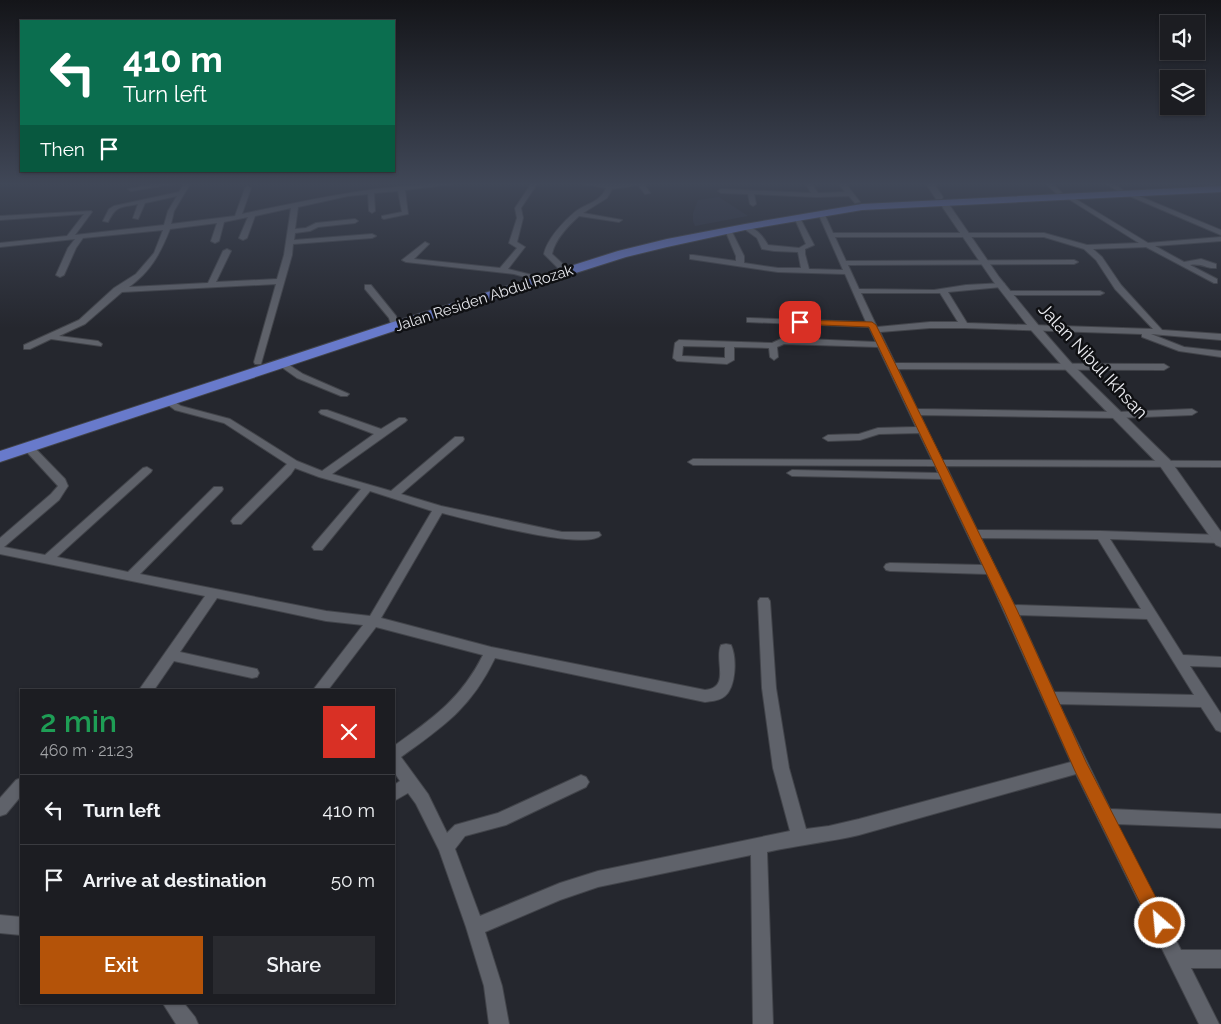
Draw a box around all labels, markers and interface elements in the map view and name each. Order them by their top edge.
map controls [1160,15,1205,115]
button: sound [1160,15,1205,60]
text: 410 m [123,39,223,80]
icon: left [40,40,105,105]
button: layers [1160,70,1205,115]
text: Turn left [123,81,207,107]
icon: arrive [95,135,123,163]
text: Then [40,138,85,160]
street label: Jalan Residen Abdul Rozak [393,261,575,335]
street label: Jalan Nibul Ikhsan [1034,299,1152,423]
pin [779,301,821,343]
icon: arrive [786,308,814,336]
text: 2 min [40,704,117,739]
button: close [323,706,375,758]
text: 460 m · 21:23 [40,741,133,760]
icon: left [40,796,68,824]
text: Turn left [83,799,160,821]
text: 410 m [323,799,375,821]
icon: arrive [40,866,68,894]
text: Arrive at destination [83,869,267,891]
text: 50 m [331,869,375,891]
position arrow [1133,896,1185,948]
button: Exit [40,936,203,994]
button: Share [213,936,375,994]

